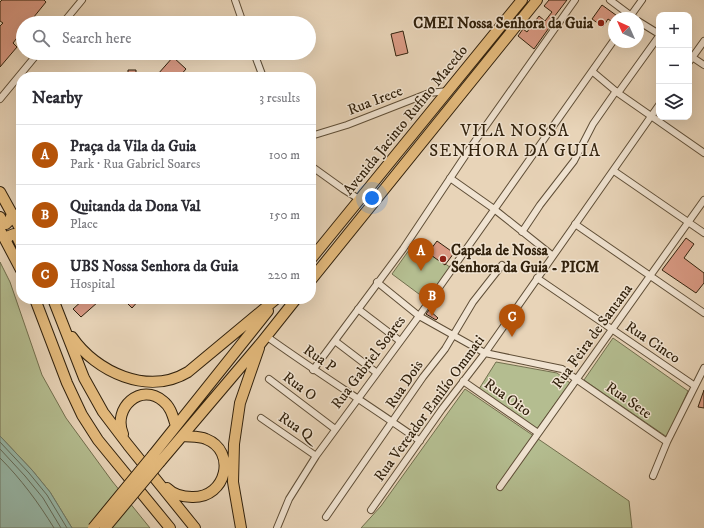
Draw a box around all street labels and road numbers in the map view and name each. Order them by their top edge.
street label: Avenida Jacinto Rufino Macedo [339,41,472,199]
street label: Rua Irece [345,81,405,120]
street label: Rua Feira de Santana [548,280,637,393]
street label: Rua Gabriel Soares [327,312,410,413]
street label: Rua Cinco [622,317,684,368]
street label: Rua Vereador Emilío Ommati [370,331,489,485]
street label: Rua P [300,340,340,377]
street label: Rua Dois [381,357,427,412]
street label: Rua O [279,368,320,405]
street label: Rua Oito [480,374,535,420]
street label: Rua Sete [602,378,655,423]
street label: Rua Q [275,408,322,449]

